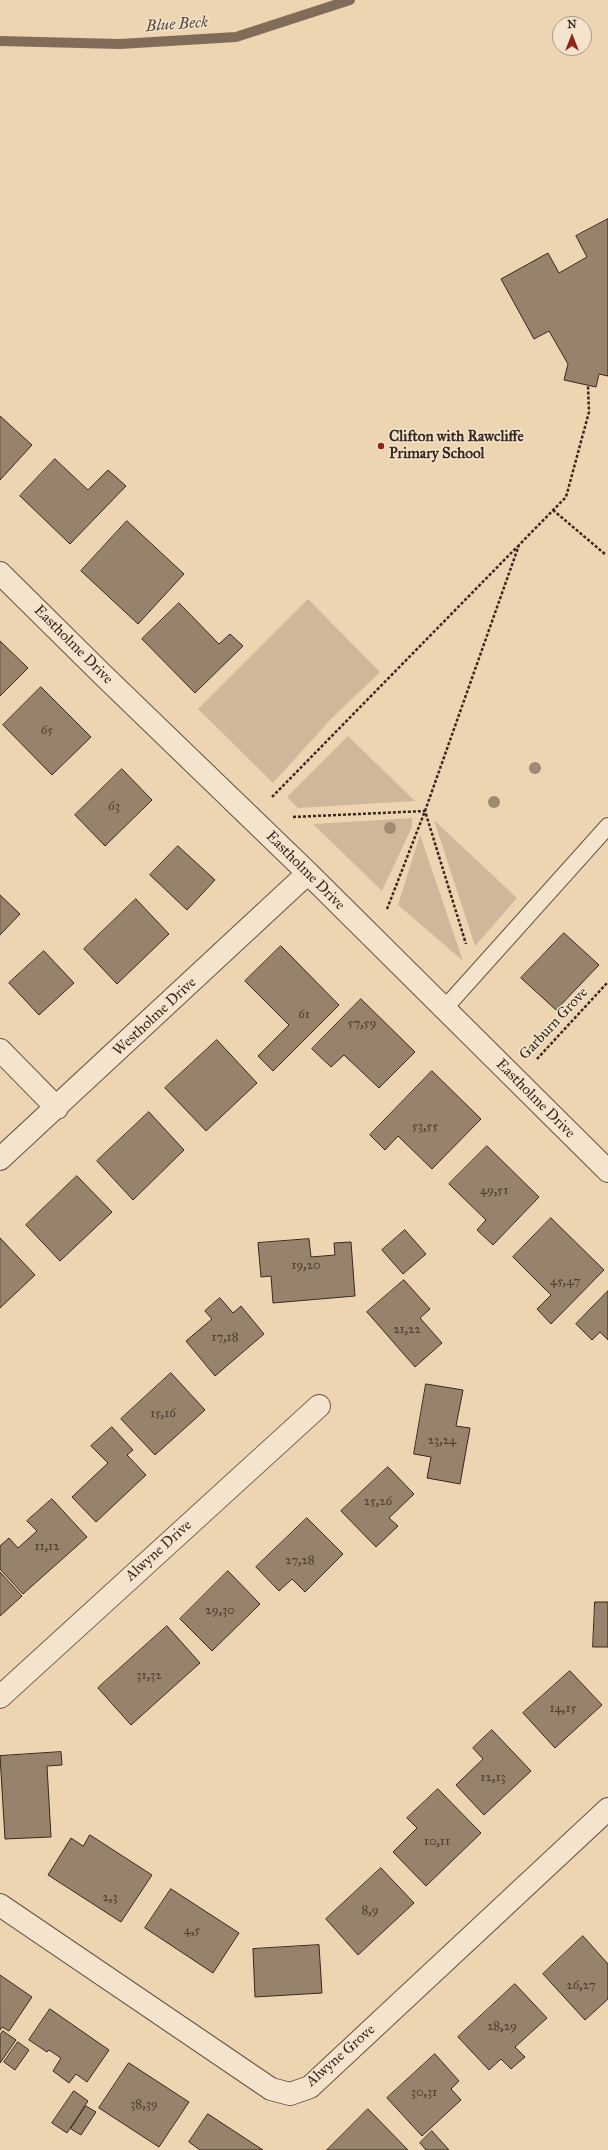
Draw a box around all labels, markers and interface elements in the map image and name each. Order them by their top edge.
water label: Blue Beck [145,13,209,37]
north arrow [552,16,592,56]
text: N [567,18,577,31]
place label: Clifton with Rawcliffe Primary School [389,428,524,463]
marker: Clifton with Rawcliffe Primary School [376,441,386,451]
street label: Eastholme Drive [30,602,116,688]
house number: 65 [41,723,53,739]
house number: 63 [108,799,120,815]
street label: Eastholme Drive [262,828,348,914]
street label: Westholme Drive [110,974,200,1060]
street label: Garburn Grove [516,984,592,1064]
house number: 61 [298,1007,310,1023]
house number: 57,59 [348,1016,376,1032]
street label: Eastholme Drive [492,1056,578,1142]
house number: 53,55 [412,1119,438,1135]
house number: 49,51 [480,1183,508,1199]
house number: 19,20 [291,1258,321,1274]
house number: 45,47 [550,1274,580,1290]
house number: 21,22 [393,1322,421,1338]
house number: 17,18 [211,1330,239,1346]
house number: 15,16 [150,1406,176,1422]
house number: 23,24 [428,1433,456,1449]
house number: 25,26 [364,1494,392,1510]
street label: Alwyne Drive [122,1516,196,1586]
house number: 11,12 [34,1539,60,1555]
house number: 27,28 [285,1553,315,1569]
house number: 29,30 [205,1603,235,1619]
house number: 31,32 [136,1668,162,1684]
house number: 14,15 [549,1701,577,1717]
house number: 12,13 [480,1770,506,1786]
house number: 10,11 [424,1834,450,1850]
house number: 2,3 [102,1890,118,1906]
house number: 8,9 [361,1903,379,1919]
house number: 4,5 [184,1923,200,1939]
house number: 26,27 [566,1978,596,1994]
house number: 28,29 [487,2019,517,2035]
street label: Alwyne Grove [303,2021,379,2091]
house number: 30,31 [411,2085,437,2101]
house number: 38,39 [130,2097,158,2113]

